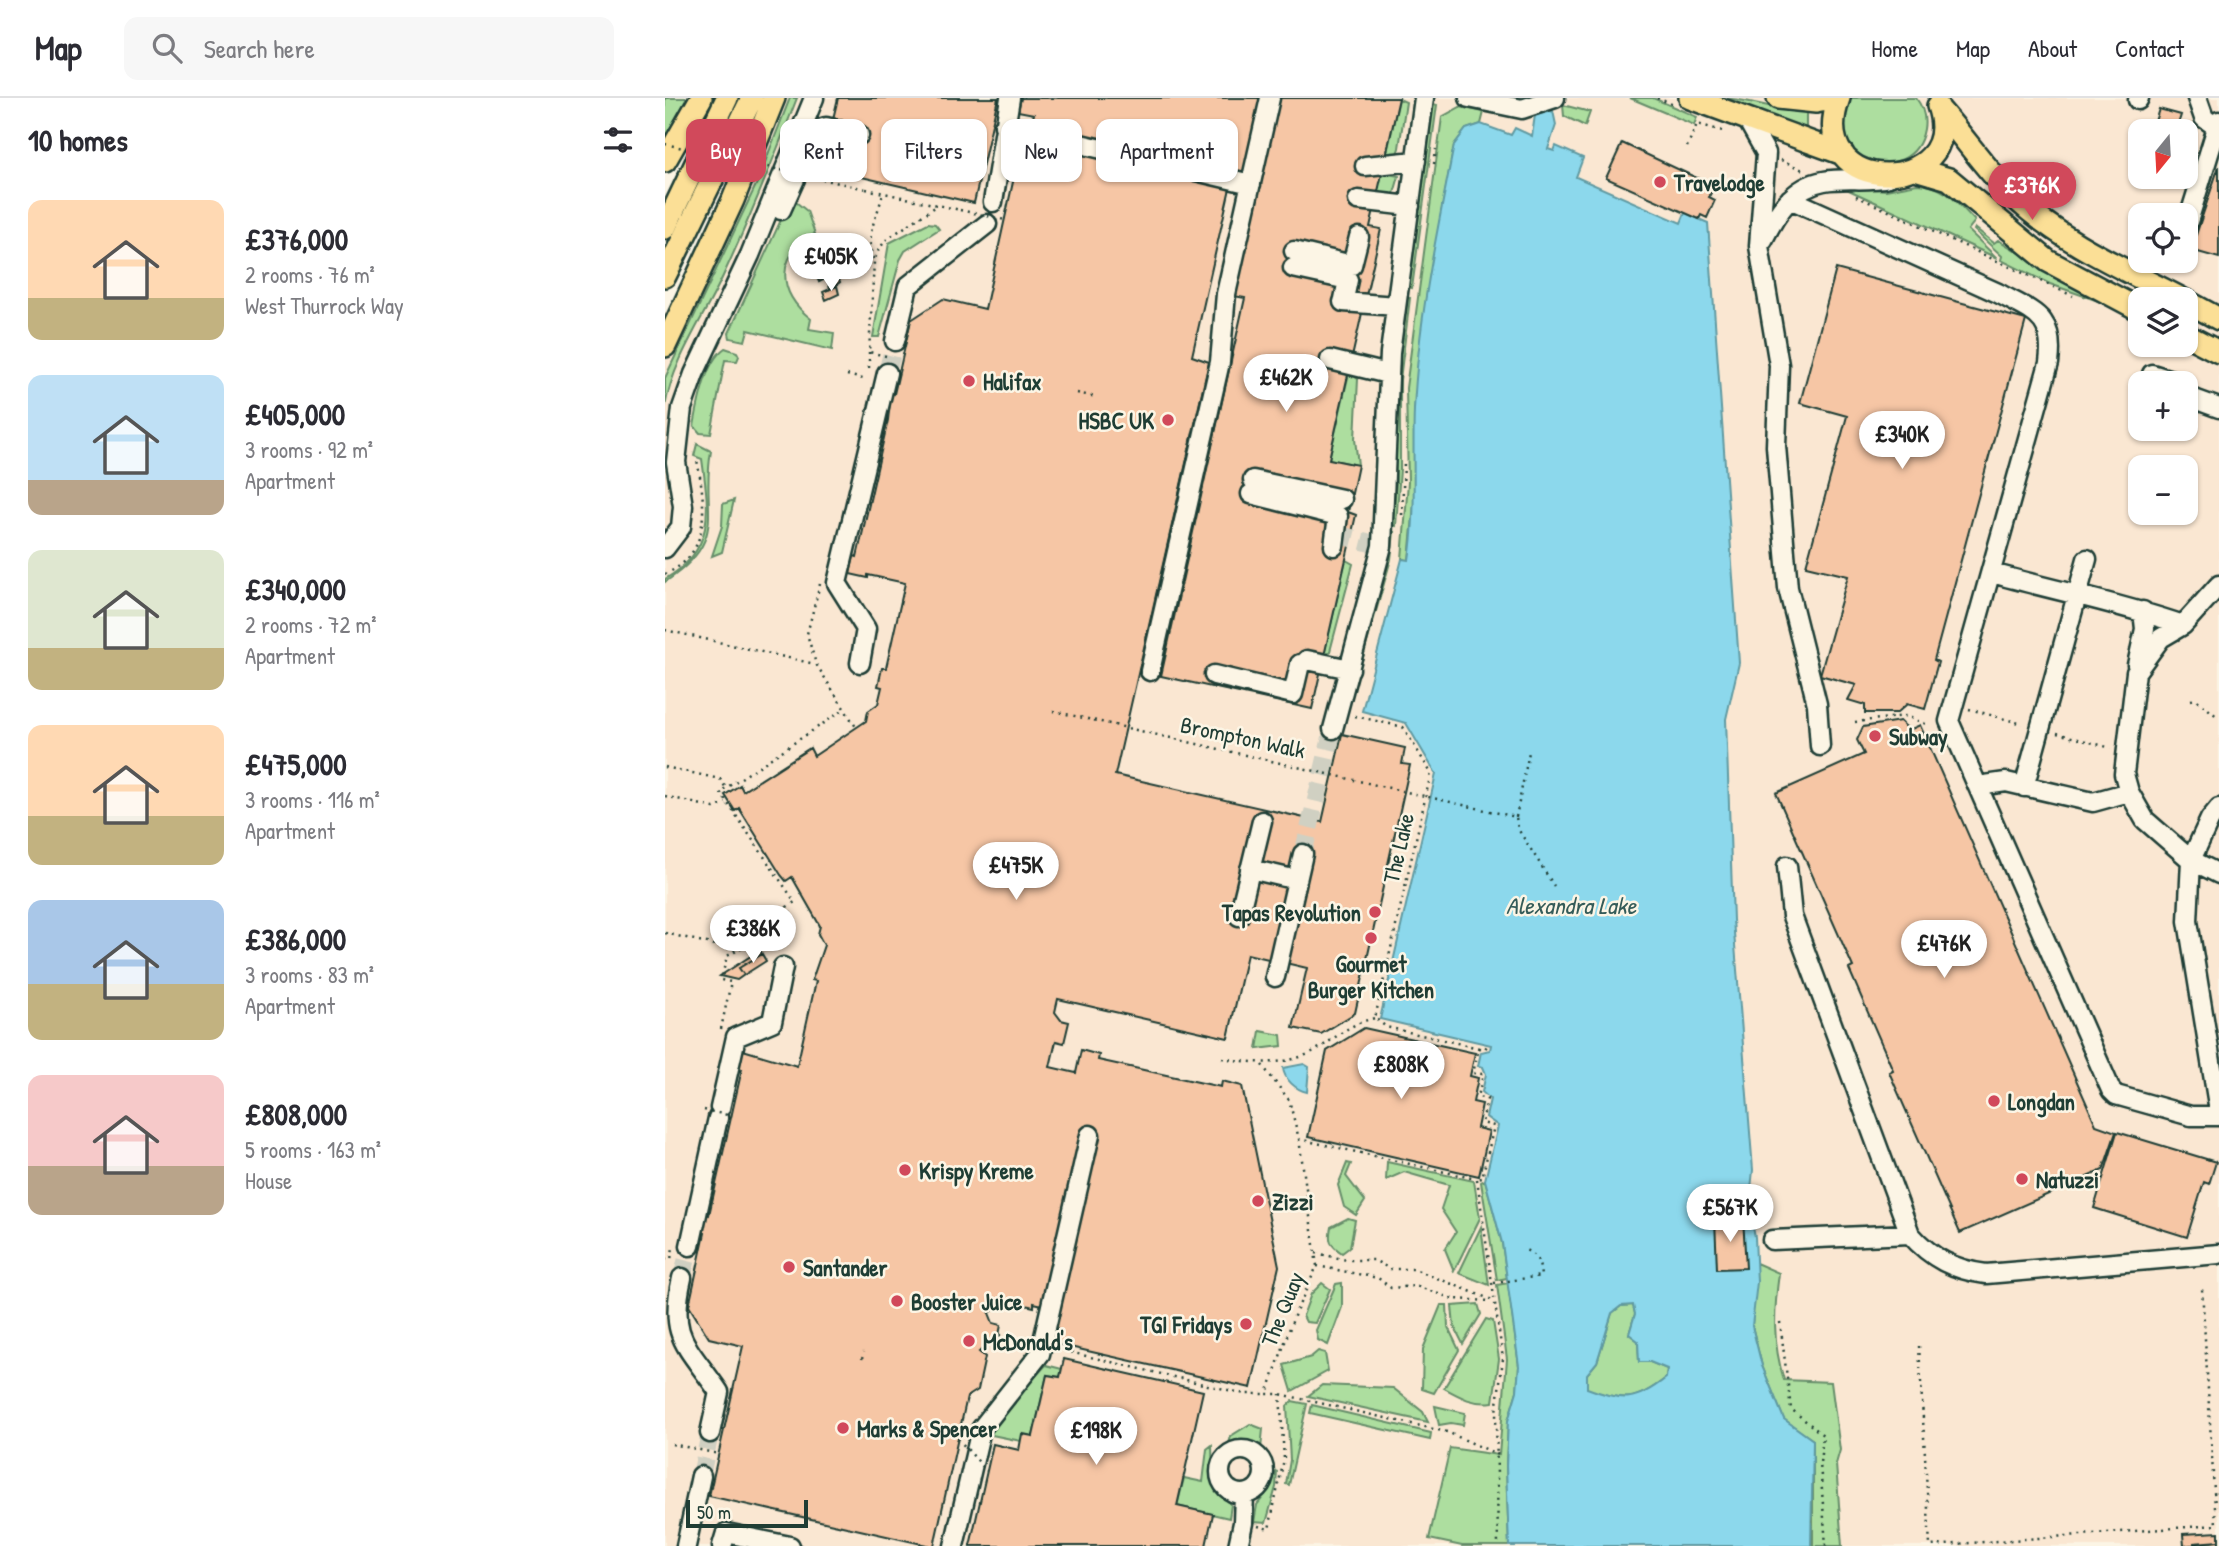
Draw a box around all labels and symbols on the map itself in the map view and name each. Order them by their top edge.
north arrow [2128,119,2198,189]
pin: £376K [1983,162,2081,222]
place label: Travelodge [1673,167,1766,199]
marker: Travelodge [1652,174,1668,190]
pin: £405K [782,234,880,293]
pin: £462K [1237,354,1335,414]
place label: Halifax [983,366,1042,397]
marker: Halifax [961,373,977,389]
place label: HSBC UK [1078,405,1155,436]
marker: HSBC UK [1160,412,1176,428]
pin: £340K [1853,412,1951,471]
street label: Brompton Walk [1178,709,1309,765]
place label: Subway [1889,721,1948,753]
marker: Subway [1867,728,1883,744]
street label: The Lake [1375,810,1421,886]
pin: £475K [967,842,1065,902]
water label: Alexandra Lake [1506,889,1637,921]
place label: Tapas Revolution [1221,897,1361,929]
marker: Tapas Revolution [1367,904,1383,920]
pin: £386K [704,906,802,965]
pin: £476K [1895,920,1993,980]
marker: Gourmet Burger Kitchen [1363,930,1379,946]
place label: Gourmet Burger Kitchen [1308,948,1434,1006]
pin: £808K [1352,1042,1450,1101]
place label: Longdan [2008,1086,2075,1118]
marker: Longdan [1986,1093,2002,1109]
place label: Krispy Kreme [919,1155,1034,1187]
marker: Krispy Kreme [897,1162,913,1178]
place label: Natuzzi [2036,1164,2099,1195]
marker: Natuzzi [2014,1171,2030,1187]
pin: £567K [1681,1184,1779,1244]
place label: Zizzi [1272,1186,1314,1217]
marker: Zizzi [1250,1193,1266,1209]
place label: Santander [803,1252,887,1283]
marker: Santander [781,1259,797,1275]
street label: The Quay [1253,1267,1311,1351]
place label: Booster Juice [911,1286,1023,1317]
marker: Booster Juice [889,1293,905,1309]
place label: TGI Fridays [1139,1309,1232,1341]
marker: TGI Fridays [1238,1316,1254,1332]
place label: McDonald's [983,1326,1073,1357]
marker: McDonald's [961,1333,977,1349]
pin: £198K [1047,1408,1145,1467]
place label: Marks & Spencer [857,1413,997,1445]
marker: Marks & Spencer [835,1420,851,1436]
scale bar [686,1497,809,1529]

